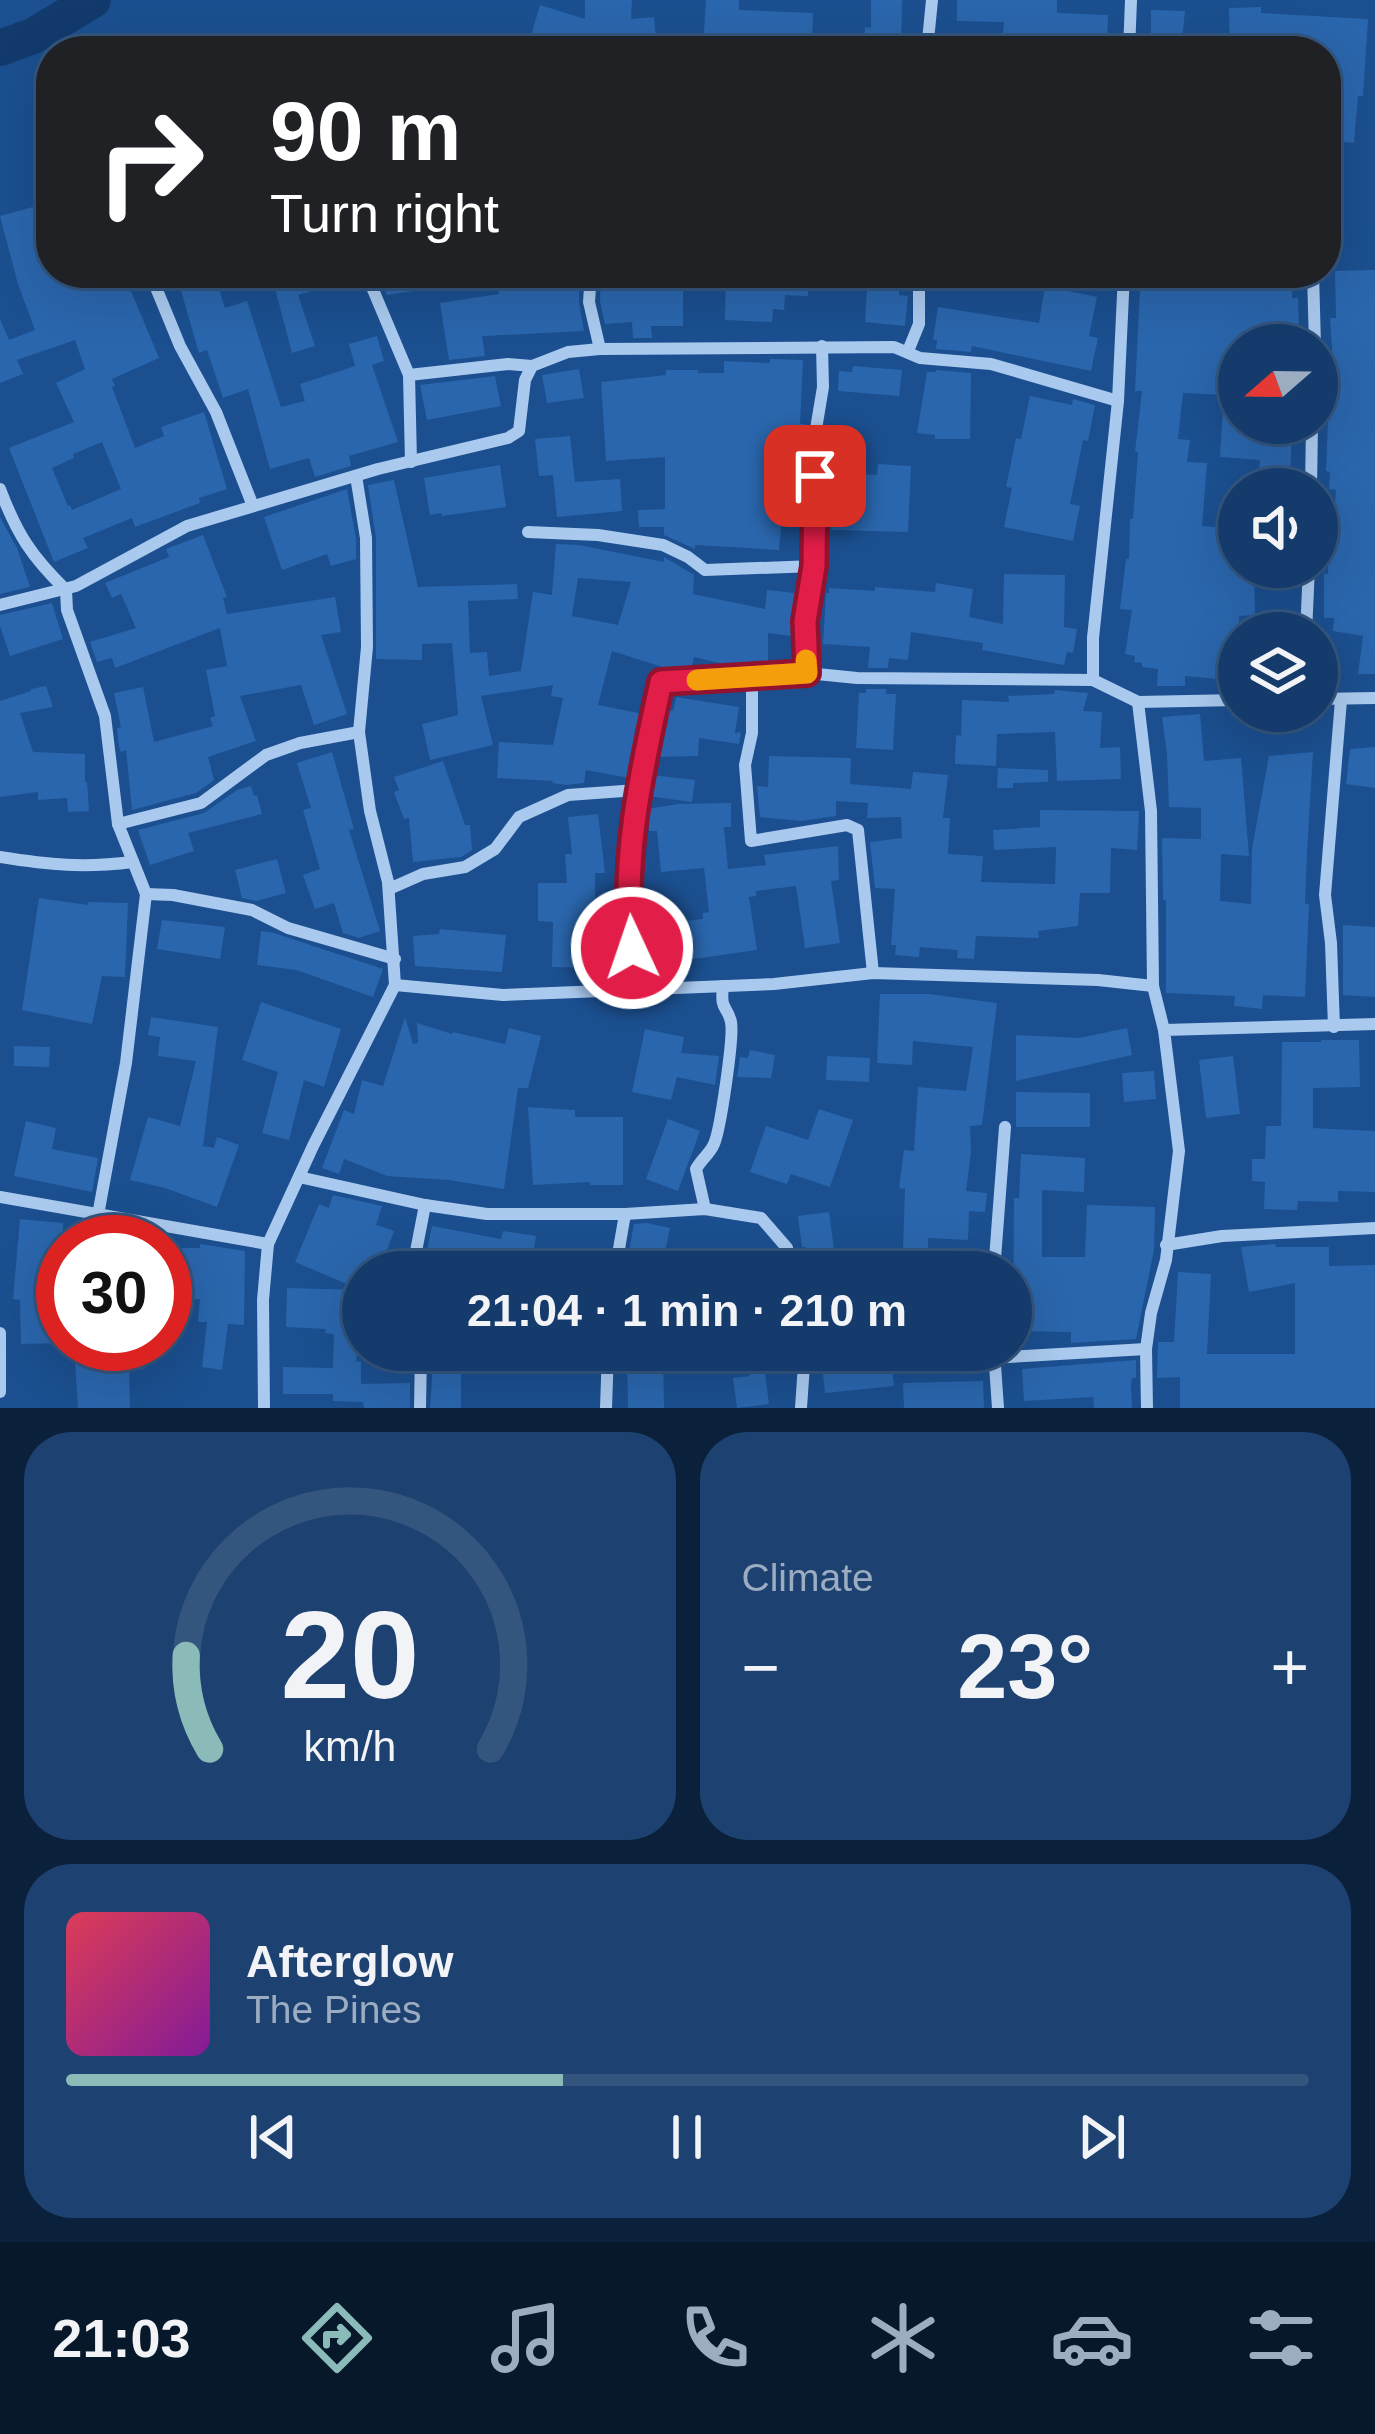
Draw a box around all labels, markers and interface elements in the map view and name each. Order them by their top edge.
icon: right [72,84,228,240]
text: 90 m [270,84,461,178]
text: Turn right [270,183,499,243]
north arrow [1218,324,1338,444]
map controls [1218,324,1338,732]
pin [764,425,866,527]
icon: arrive [782,443,848,509]
button: sound [1218,468,1338,588]
button: layers [1218,612,1338,732]
position arrow [569,885,695,1011]
speed limit sign: 30 [36,1215,192,1371]
text: 21:04 · 1 min · 210 m [467,1285,907,1336]
text: Climate [742,1556,874,1599]
text: 20 [280,1585,419,1724]
text: 23° [957,1617,1093,1717]
text: − [742,1630,780,1704]
text: + [1270,1630,1309,1704]
text: km/h [303,1722,396,1770]
text: Afterglow [246,1936,454,1987]
text: The Pines [246,1988,422,2031]
icon: previous [240,2104,306,2170]
icon: pause [654,2104,720,2170]
icon: next [1069,2104,1135,2170]
icon: directions [295,2296,379,2380]
icon: music [484,2296,568,2380]
icon: phone [673,2296,757,2380]
icon: climate [861,2296,945,2380]
icon: car [1050,2296,1134,2380]
icon: filters [1239,2296,1323,2380]
text: 21:03 [52,2308,190,2368]

